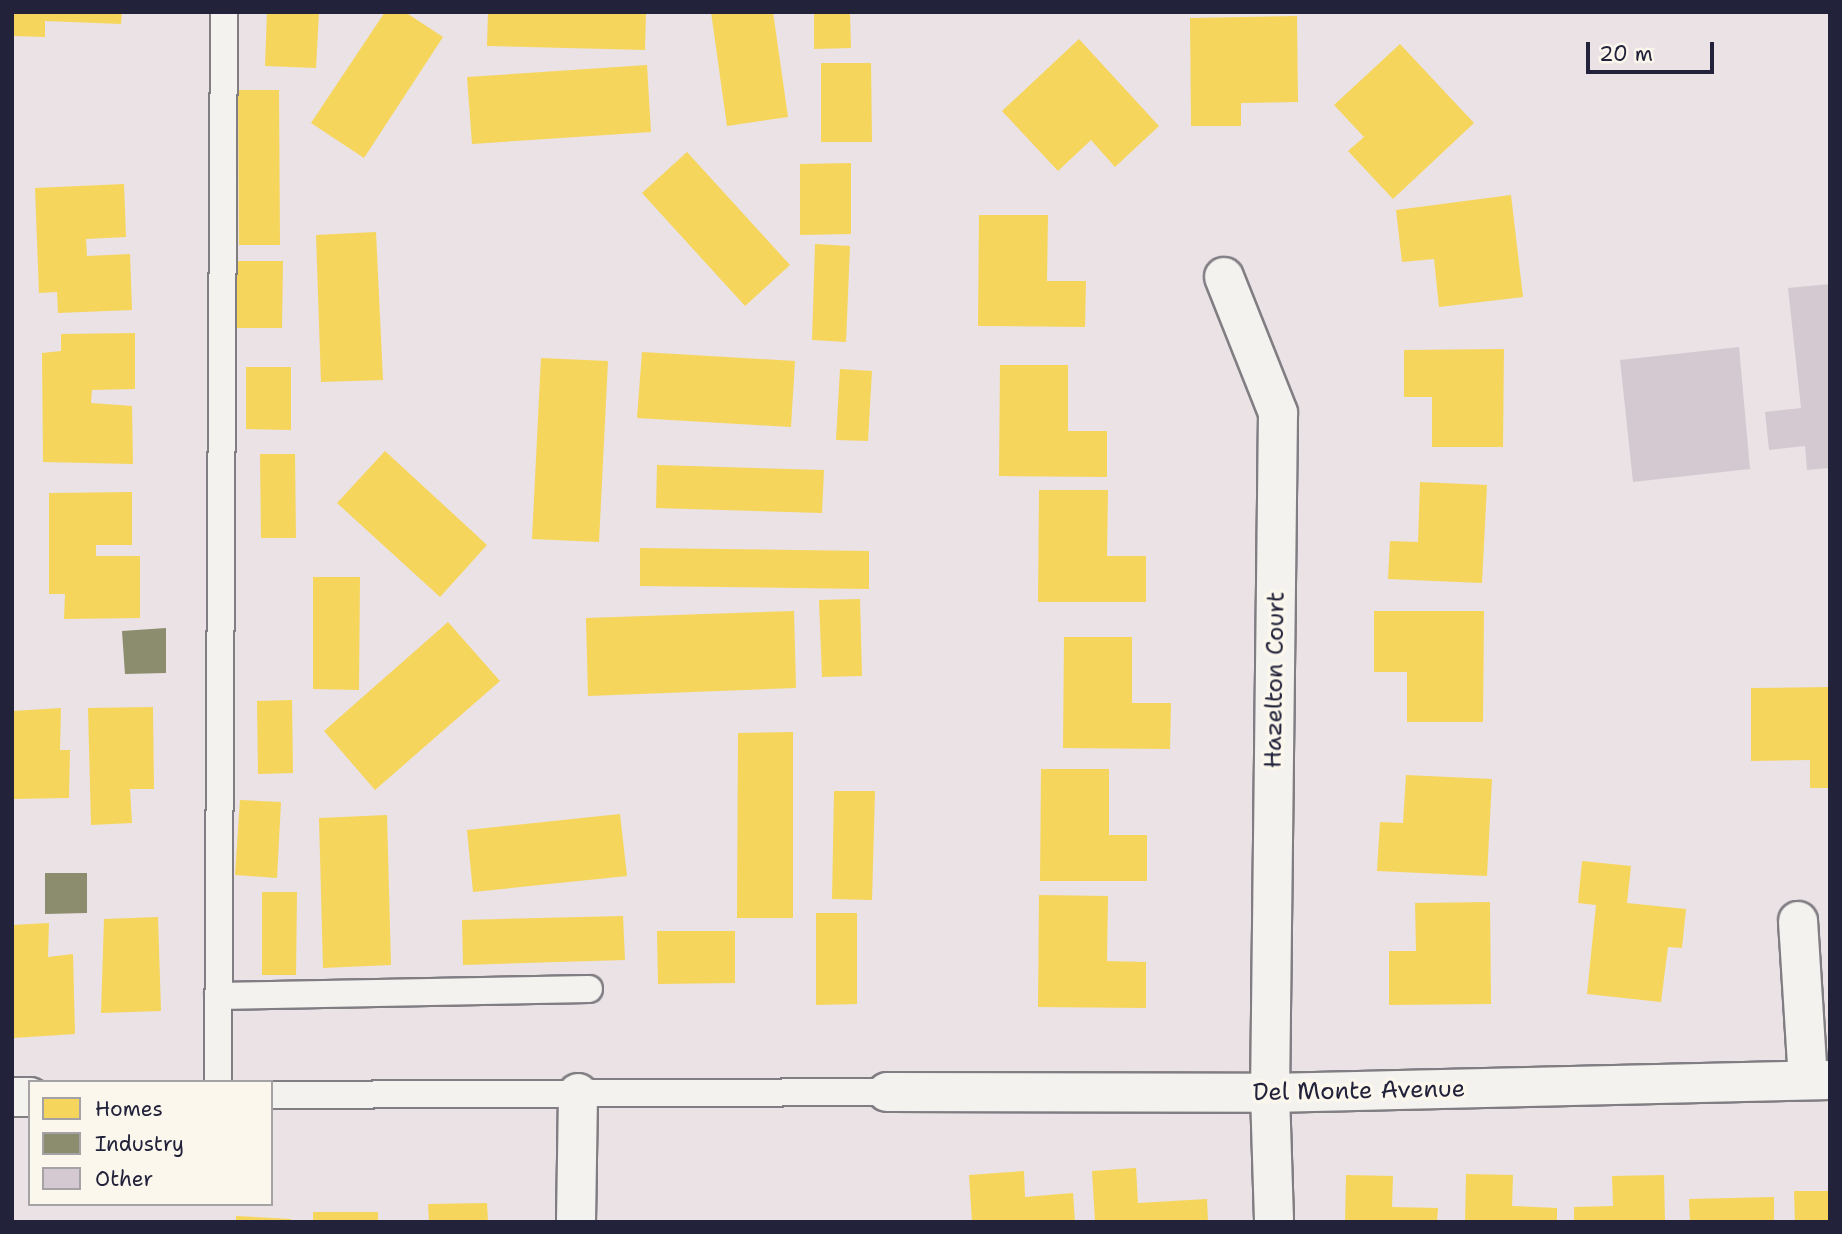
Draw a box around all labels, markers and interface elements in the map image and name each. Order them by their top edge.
scale bar [1590,28,1718,72]
text: 20 m [1599,40,1653,68]
street label: Hazelton Court [1259,591,1291,769]
street label: Del Monte Avenue [1253,1075,1465,1107]
legend [28,1080,273,1206]
text: Homes [95,1095,163,1123]
text: Industry [95,1130,184,1158]
text: Other [95,1165,153,1193]

